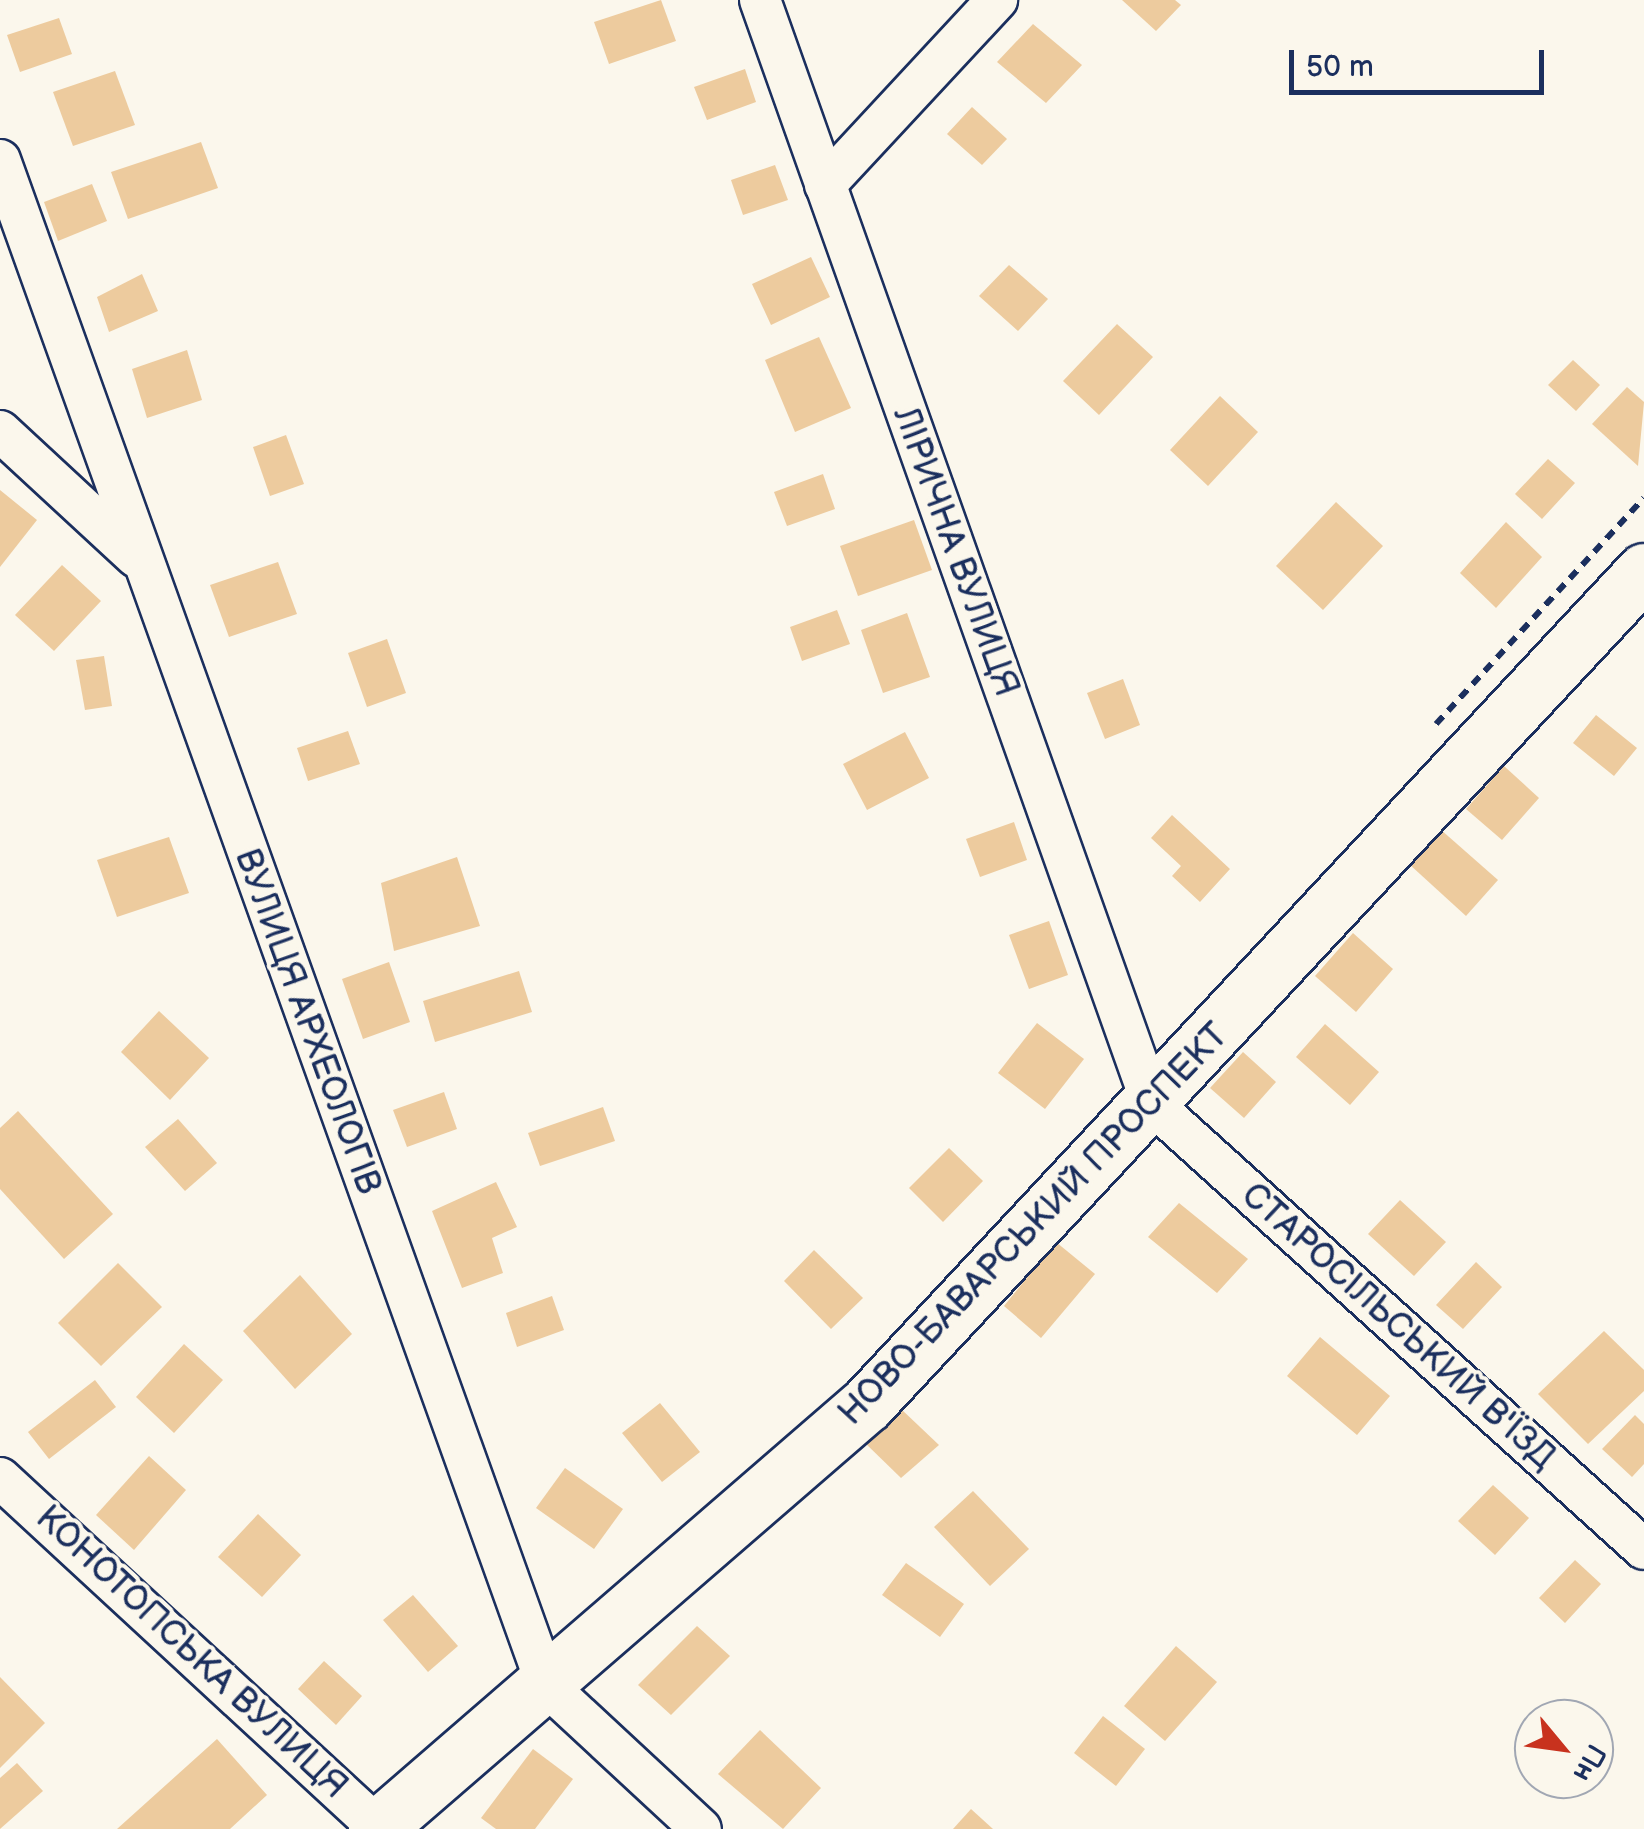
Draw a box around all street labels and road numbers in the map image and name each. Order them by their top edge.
street label: ЛІРИЧНА ВУЛИЦЯ [883,402,1027,702]
street label: ВУЛИЦЯ АРХЕОЛОГІВ [225,844,389,1200]
street label: НОВО-БАВАРСЬКИЙ ПРОСПЕКТ [831,1015,1237,1435]
street label: СТАРОСІЛЬСЬКИЙ В'ЇЗД [1232,1175,1564,1479]
street label: КОНОТОПСЬКА ВУЛИЦЯ [27,1498,355,1808]

